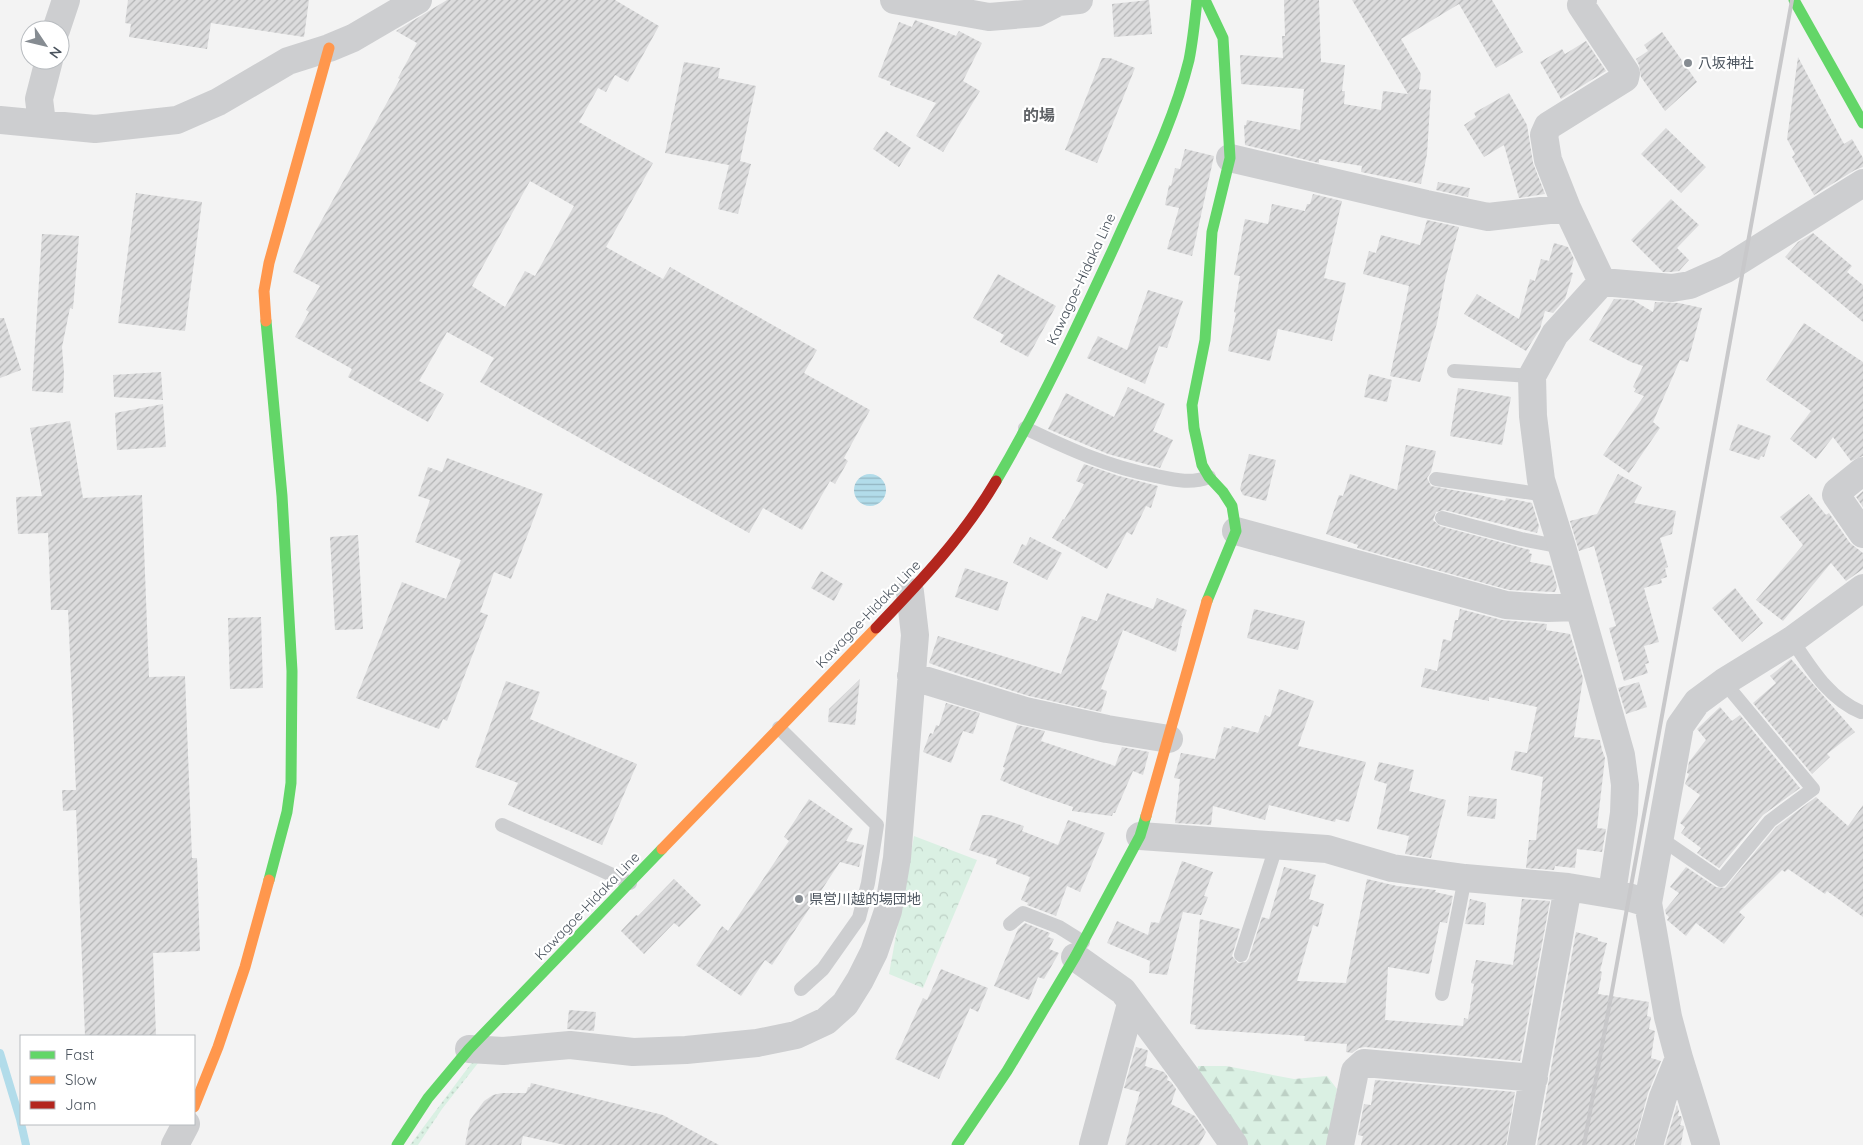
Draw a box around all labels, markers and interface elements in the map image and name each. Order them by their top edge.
north arrow [20,20,70,70]
text: N [45,43,66,62]
place label: 八坂神社 [1698,54,1754,72]
marker: 八坂神社 [1682,57,1694,69]
district label: 的場 [1023,105,1055,125]
street label: Kawagoe-Hidaka Line [1043,210,1120,348]
street label: Kawagoe-Hidaka Line [812,556,924,672]
street label: Kawagoe-Hidaka Line [531,848,643,964]
place label: 県営川越的場団地 [809,890,921,908]
marker: 県営川越的場団地 [793,893,805,905]
legend [20,1035,195,1125]
text: Fast [65,1045,94,1064]
text: Slow [65,1070,97,1089]
text: Jam [65,1095,96,1114]

